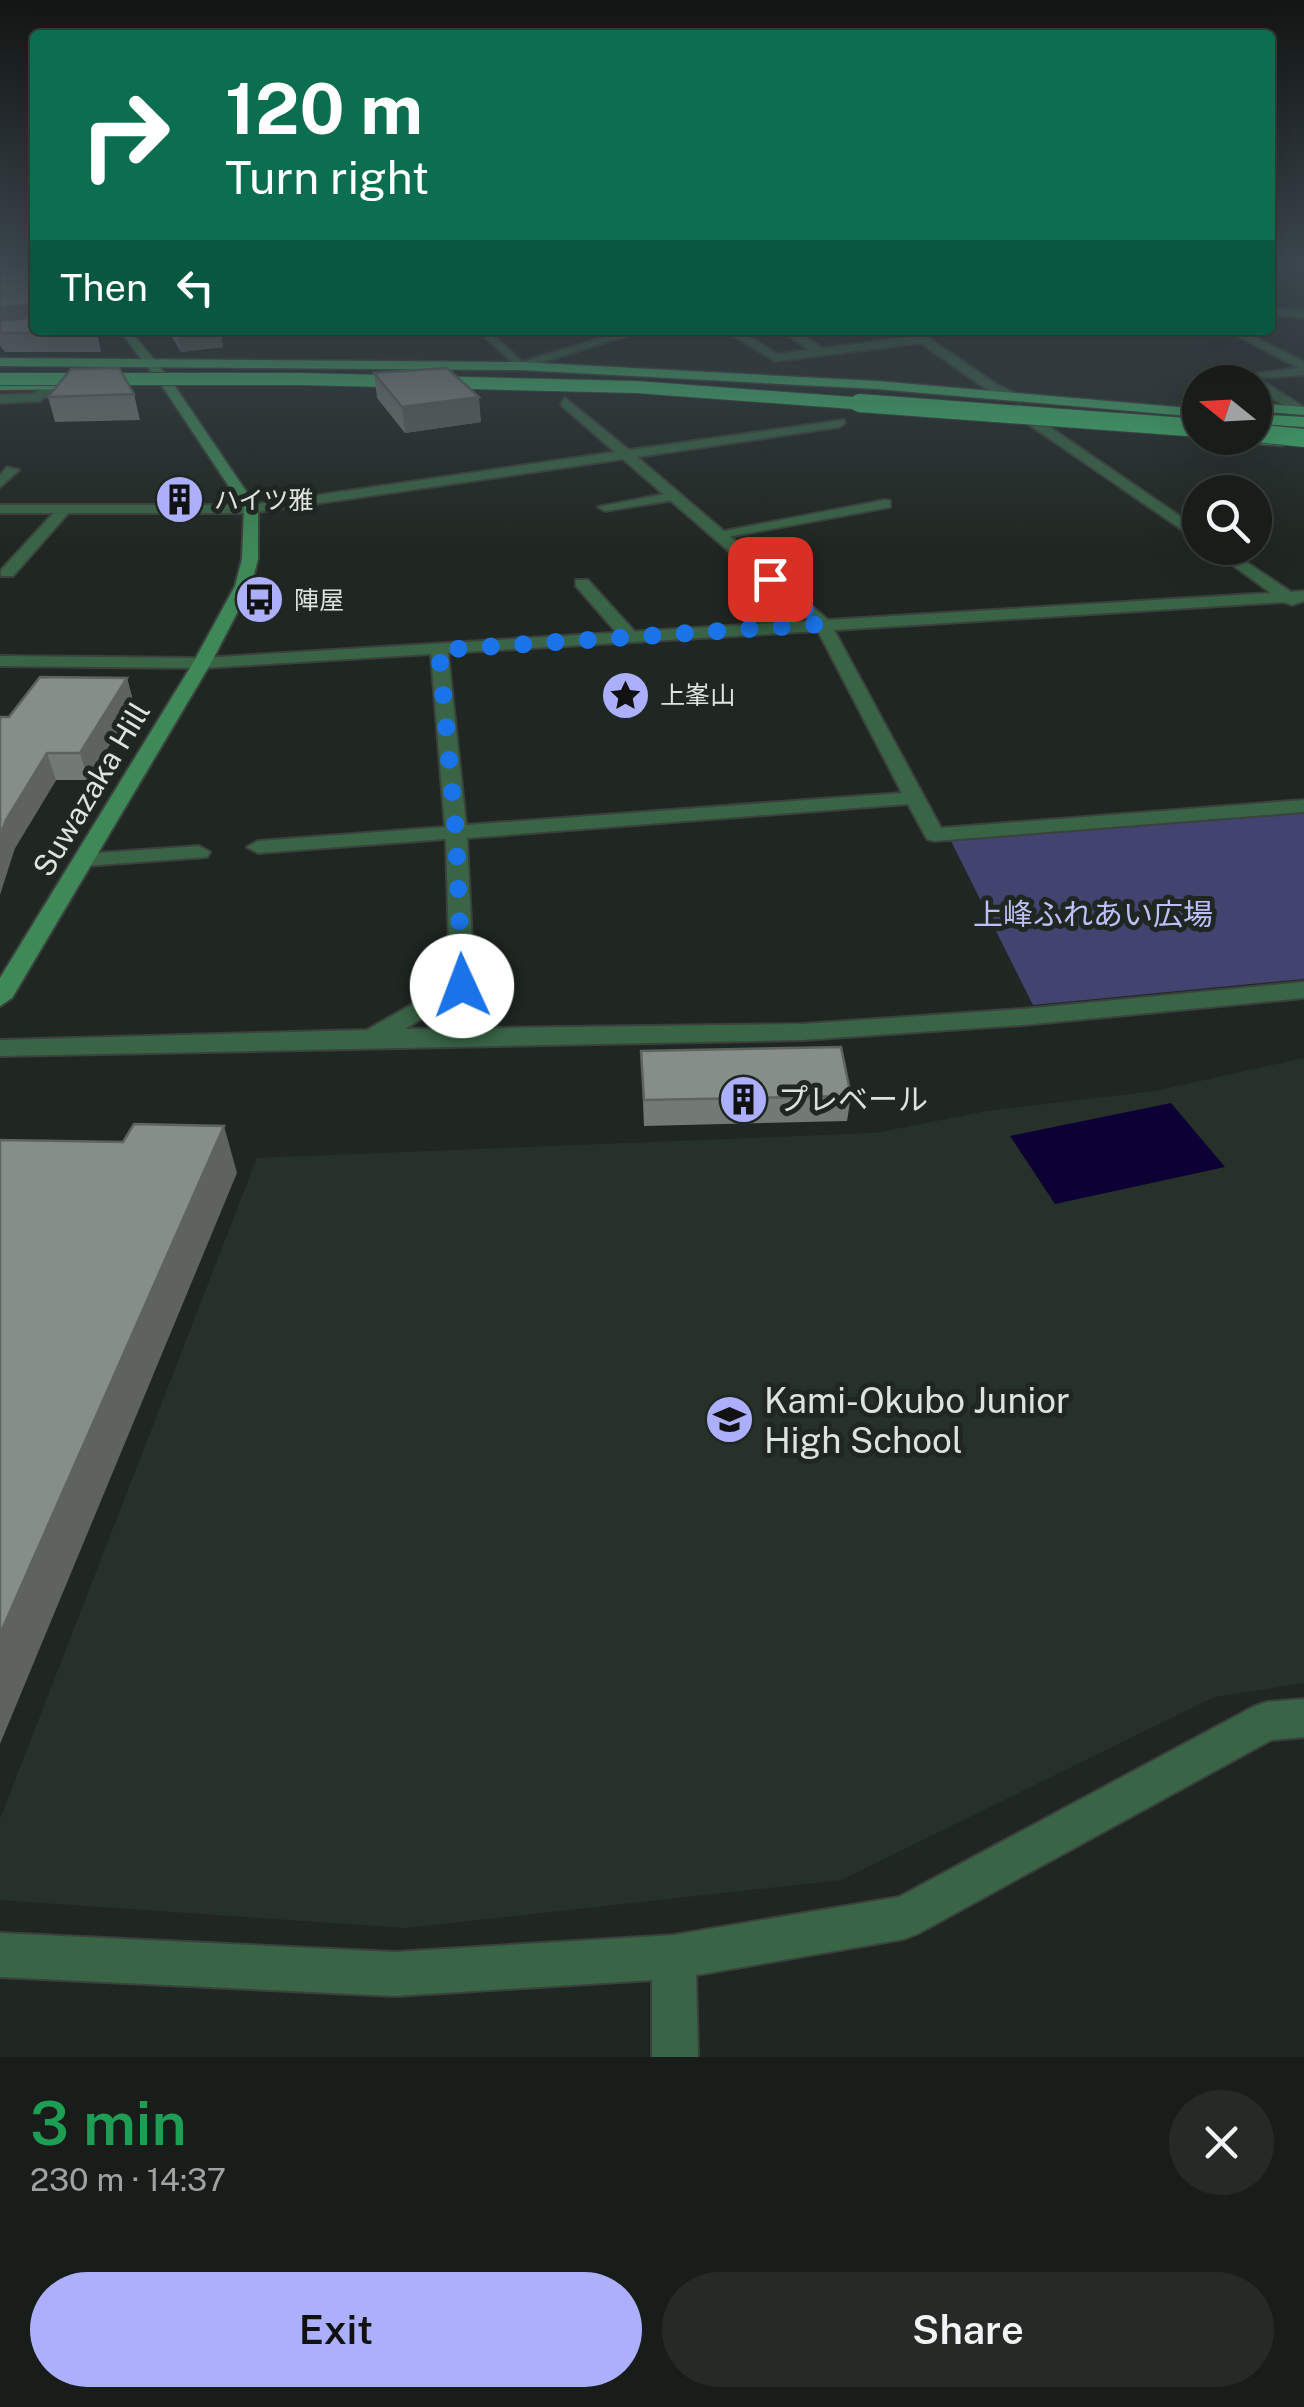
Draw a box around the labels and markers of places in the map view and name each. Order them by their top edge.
building icon: ハイツ雅 [153,474,205,526]
place label: ハイツ雅 [214,485,314,515]
pin [728,537,813,622]
bus stop icon: 陣屋 [233,574,285,626]
place label: 陣屋 [294,585,344,615]
place icon: 上峯山 [599,669,651,721]
place label: 上峯山 [660,680,735,710]
building icon: プレベール [717,1073,769,1125]
place label: プレベール [778,1081,928,1117]
place label: Kami-Okubo Junior High School [764,1380,1070,1461]
school or university icon: Kami-Okubo Junior High School [703,1394,755,1446]

